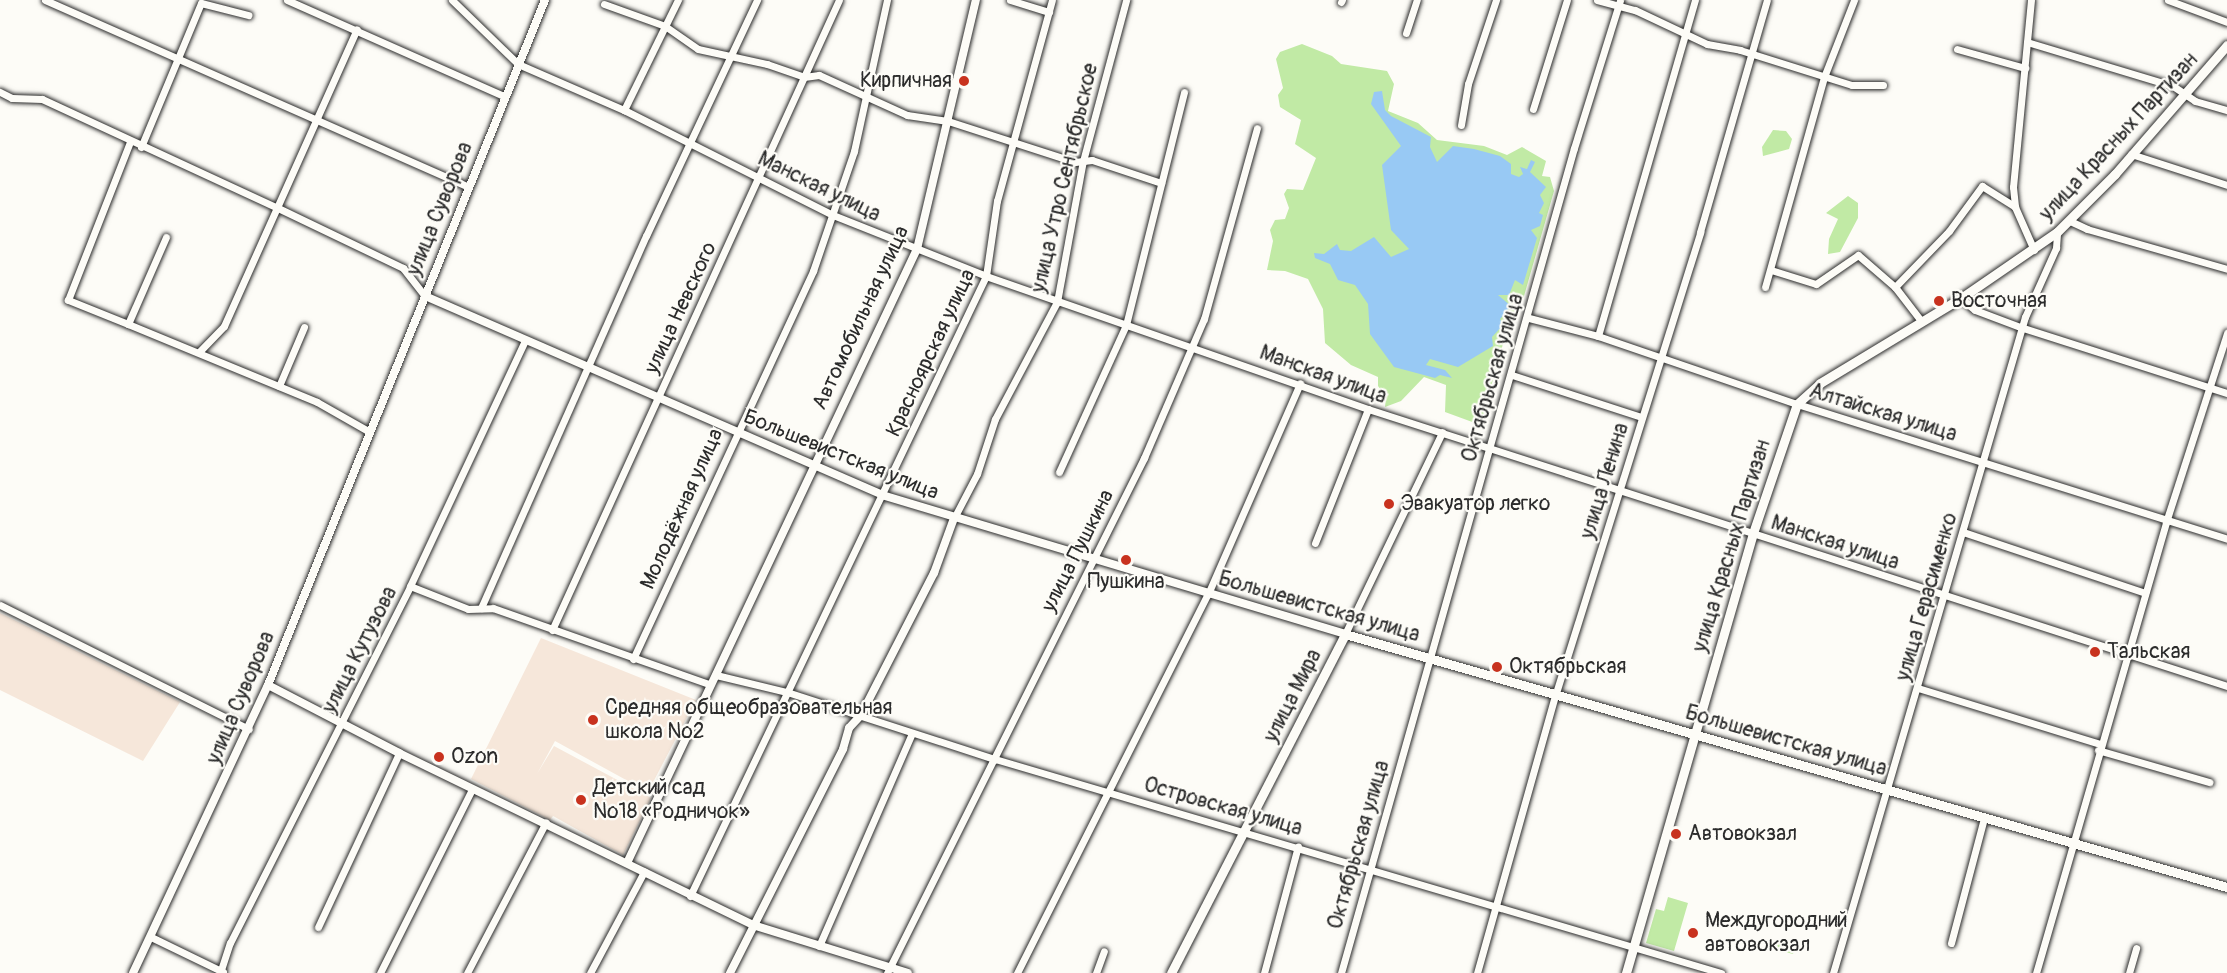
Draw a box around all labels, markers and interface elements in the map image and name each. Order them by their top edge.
street label: улица Красных Партизан [2034,48,2204,226]
street label: улица Утро Сентябрьское [1026,61,1104,295]
place label: Кирпичная [860,68,952,94]
marker: Кирпичная [957,74,971,88]
street label: улица Суворова [402,139,478,279]
street label: Манская улица [754,146,884,228]
street label: Автомобильная улица [807,222,915,414]
street label: улица Невского [640,238,722,378]
street label: Красноярская улица [881,265,981,441]
place label: Восточная [1951,288,2047,314]
street label: Октябрьская улица [1457,291,1529,465]
marker: Восточная [1932,294,1946,308]
street label: Манская улица [1256,340,1390,410]
street label: Алтайская улица [1806,379,1960,447]
street label: Большевистская улица [740,404,942,506]
street label: улица Ленина [1575,420,1635,542]
street label: Молодёжная улица [635,425,729,593]
street label: улица Красных Партизан [1688,437,1776,655]
street label: улица Пушкина [1036,486,1120,616]
place label: Эвакуатор легко [1401,491,1550,517]
marker: Эвакуатор легко [1382,497,1396,511]
street label: Манская улица [1768,510,1902,576]
street label: улица Герасименко [1891,510,1963,684]
marker: Пушкина [1119,553,1133,567]
street label: Большевистская улица [1215,566,1423,648]
place label: Пушкина [1088,569,1164,595]
street label: улица Кутузова [317,582,403,718]
street label: улица Суворова [202,628,280,768]
place label: Тальская [2107,639,2190,665]
street label: улица Мира [1259,645,1327,747]
marker: Тальская [2088,645,2102,659]
place label: Октябрьская [1509,654,1626,680]
marker: Октябрьская [1490,660,1504,674]
place label: Средняя общеобразовательная школа №2 [605,695,892,745]
street label: Большевистская улица [1682,700,1890,782]
marker: Средняя общеобразовательная школа №2 [586,713,600,727]
place label: Ozon [451,744,498,770]
marker: Ozon [432,750,446,764]
street label: Октябрьская улица [1323,758,1395,932]
street label: Островская улица [1141,772,1305,842]
place label: Детский сад №18 «Родничок» [593,775,750,825]
marker: Детский сад №18 «Родничок» [574,793,588,807]
place label: Автовокзал [1688,821,1797,847]
marker: Автовокзал [1669,827,1683,841]
place label: Междугородний автовокзал [1705,908,1848,958]
marker: Междугородний автовокзал [1686,926,1700,940]

